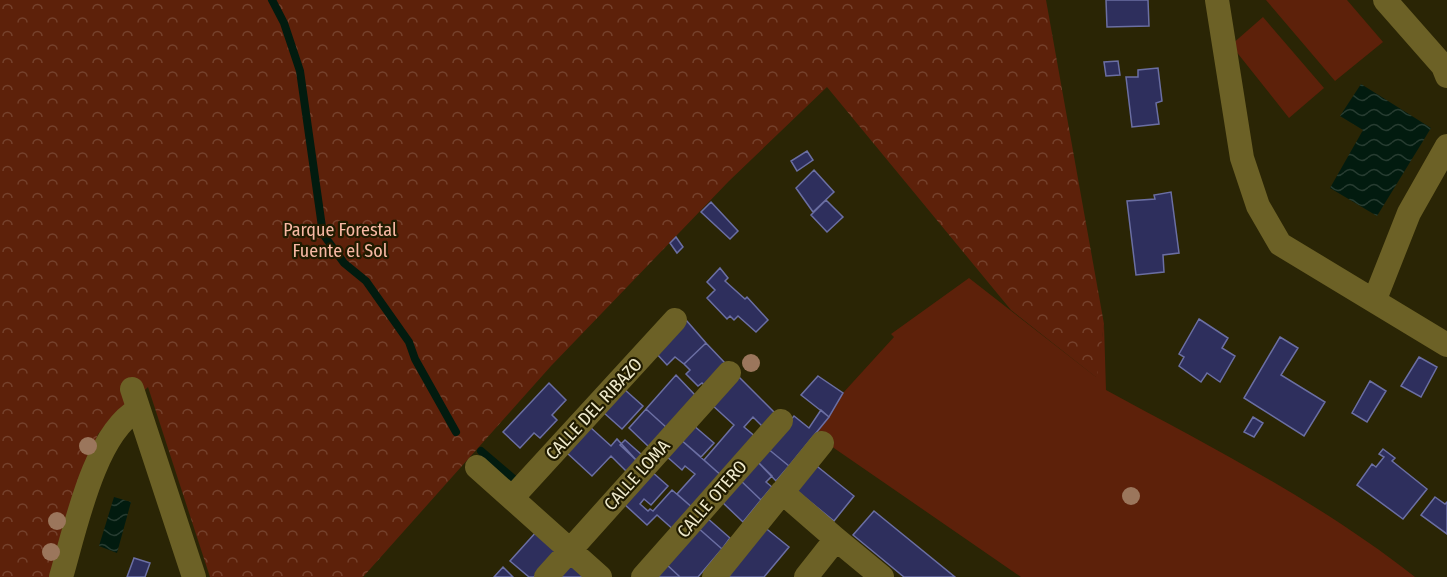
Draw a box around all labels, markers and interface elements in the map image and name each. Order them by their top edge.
park label: Parque Forestal Fuente el Sol [283,219,397,262]
street label: CALLE DEL RIBAZO [541,353,647,465]
street label: CALLE LOMA [599,435,675,515]
street label: CALLE OTERO [672,456,752,542]

